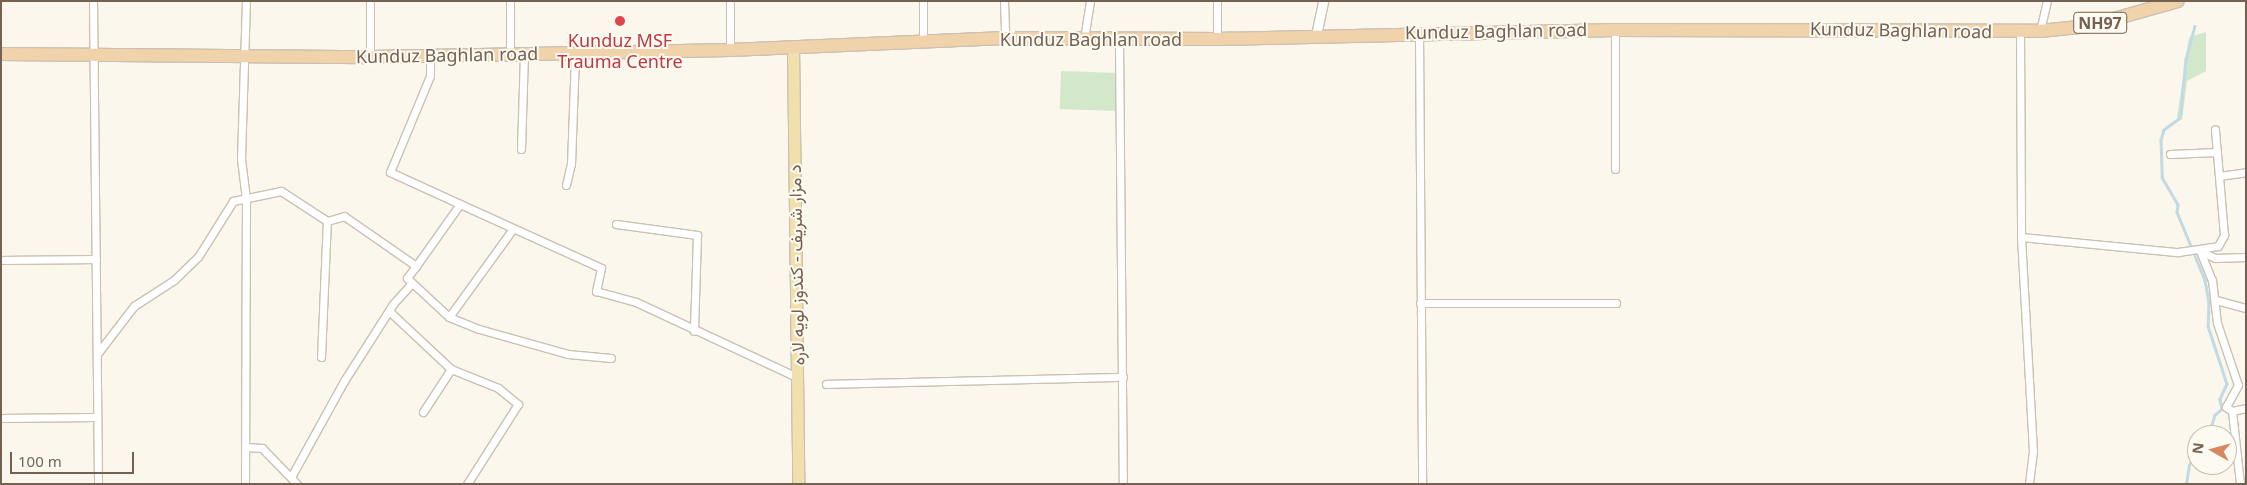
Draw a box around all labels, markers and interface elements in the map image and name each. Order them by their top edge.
road number: NH97 [2072,9,2128,36]
marker: Kunduz MSF Trauma Centre [613,14,627,28]
street label: Kunduz Baghlan road [1810,18,1992,42]
street label: Kunduz Baghlan road [1405,19,1587,43]
street label: Kunduz Baghlan road [1000,28,1182,50]
place label: Kunduz MSF Trauma Centre [557,30,683,72]
street label: Kunduz Baghlan road [356,43,538,67]
street label: د مزار شریف - کندوز لویه لاره [783,164,809,366]
north arrow [2187,425,2237,475]
text: N [2187,441,2208,455]
scale bar [12,442,136,474]
text: 100 m [18,451,62,471]

